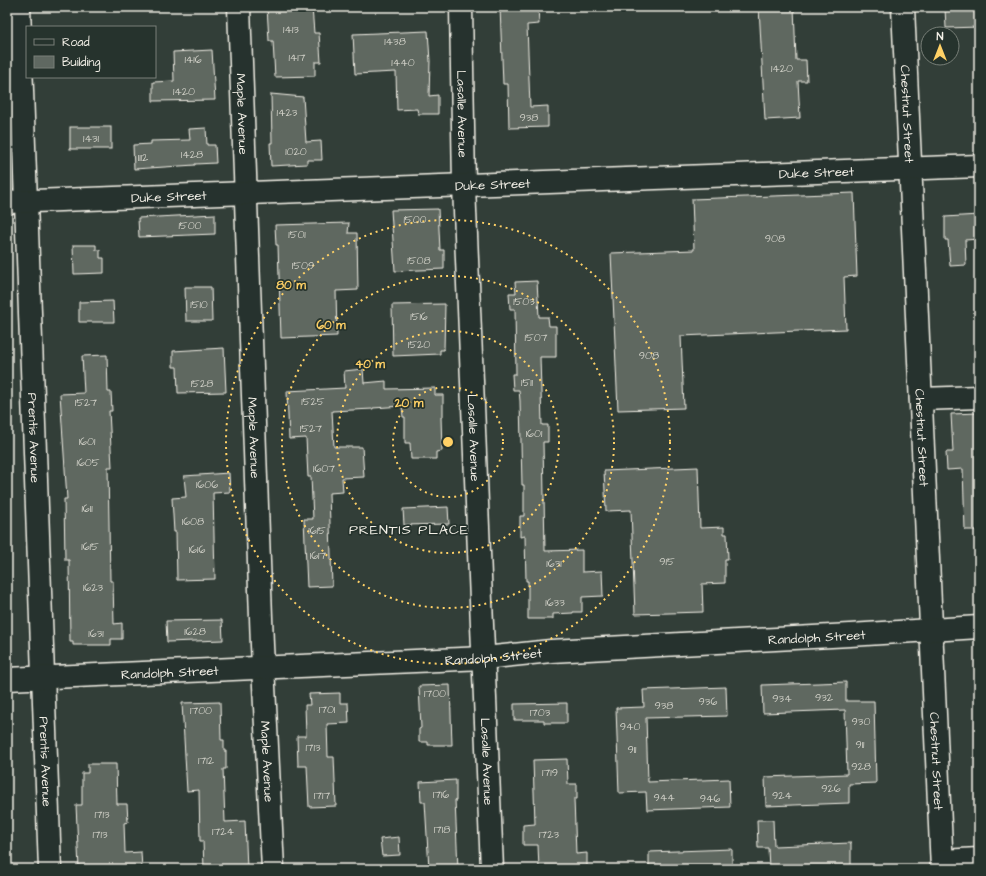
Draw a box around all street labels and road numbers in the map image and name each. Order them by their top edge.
street label: Chestnut Street [896,64,918,164]
street label: Lasalle Avenue [452,70,472,158]
street label: Maple Avenue [231,73,252,155]
street label: Duke Street [778,163,855,183]
street label: Duke Street [455,175,531,195]
street label: Duke Street [131,187,208,207]
street label: Chestnut Street [910,388,933,488]
street label: Prentis Avenue [23,392,44,483]
street label: Lasalle Avenue [463,394,484,482]
street label: Maple Avenue [243,397,264,479]
street label: Randolph Street [768,626,867,649]
street label: Randolph Street [444,644,544,670]
street label: Randolph Street [121,662,220,684]
street label: Chestnut Street [925,712,947,811]
street label: Prentis Avenue [35,716,56,807]
street label: Lasalle Avenue [476,717,497,806]
street label: Maple Avenue [256,720,278,803]

